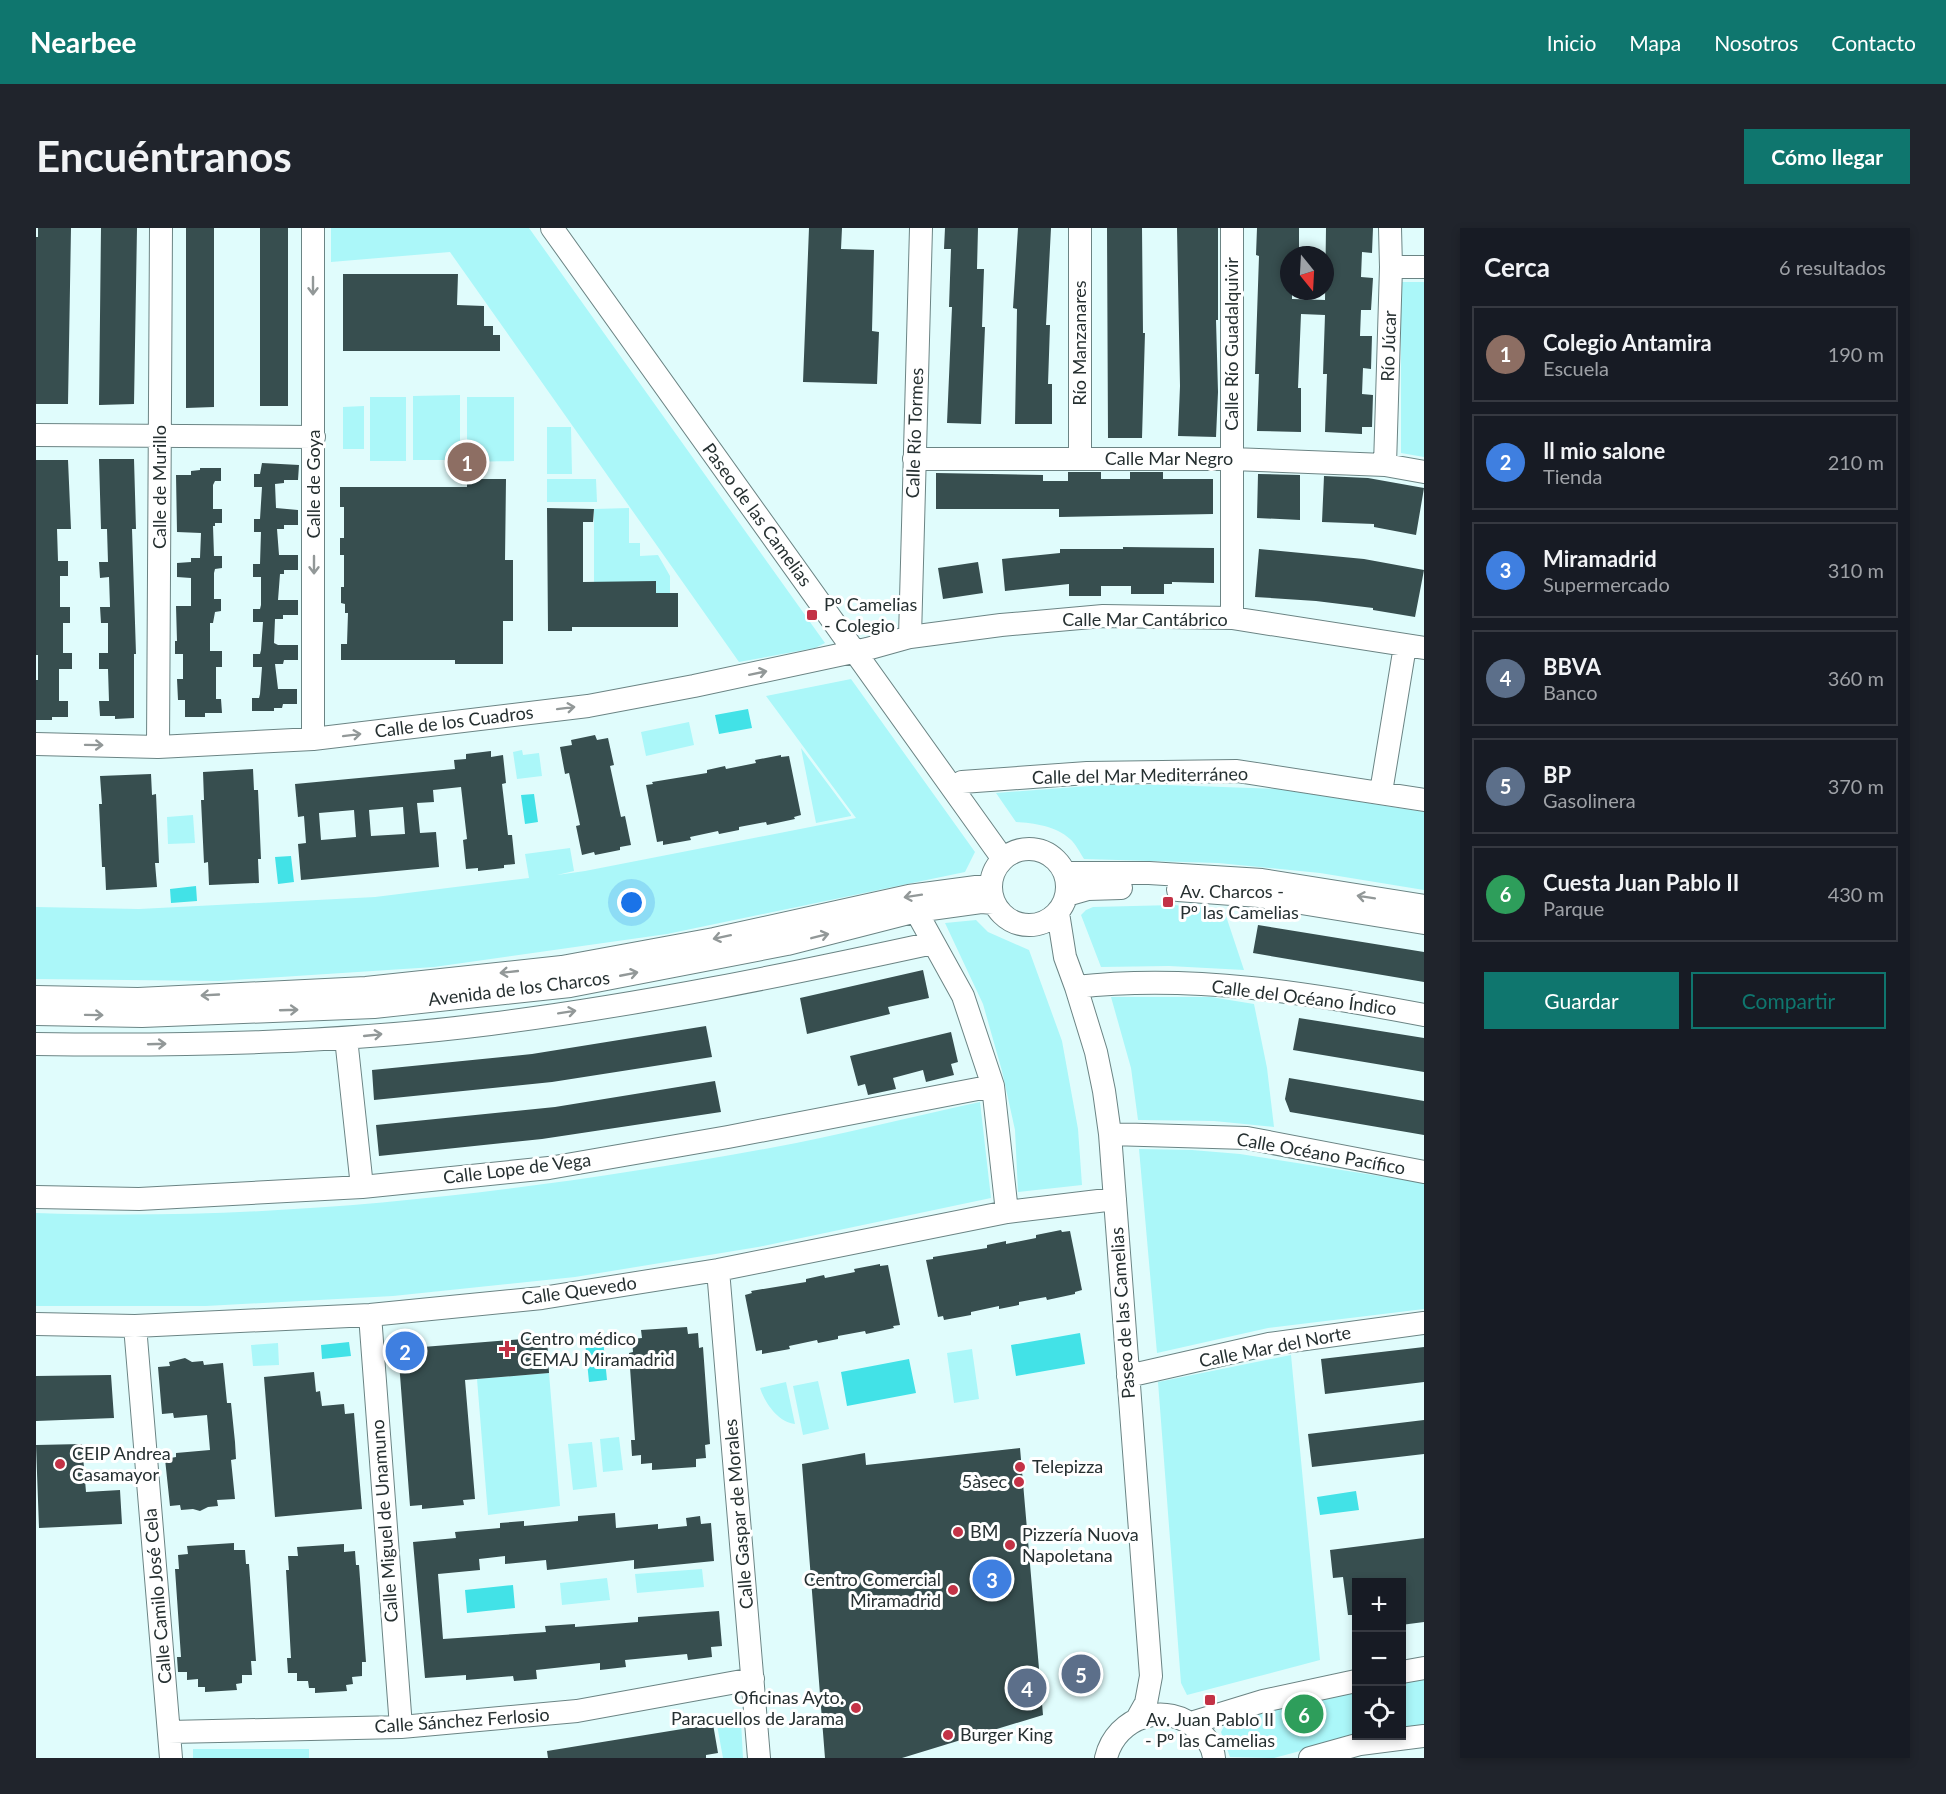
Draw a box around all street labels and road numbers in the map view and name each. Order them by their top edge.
street label: Calle Río Guadalquivir [1220,257,1242,431]
street label: Río Manzanares [1068,280,1090,406]
street label: Río Júcar [1376,310,1400,382]
street label: Calle Río Tormes [901,367,927,499]
street label: Calle de Murillo [148,425,170,549]
street label: Calle de Goya [302,430,324,538]
street label: Paseo de las Camelias [698,438,817,591]
street label: Calle Mar Negro [1105,447,1233,469]
street label: Calle Mar Cantábrico [1062,608,1228,630]
street label: Calle de los Cuadros [373,700,535,742]
street label: Calle del Mar Mediterráneo [1032,762,1248,788]
street label: Avenida de los Charcos [427,966,611,1010]
street label: Calle del Océano Índico [1210,975,1398,1019]
street label: Calle Océano Pacífico [1235,1127,1407,1179]
street label: Calle Lope de Vega [442,1148,592,1188]
street label: Paseo de las Camelias [1105,1226,1139,1400]
street label: Calle Quevedo [520,1271,638,1309]
street label: Calle Mar del Norte [1197,1320,1353,1372]
street label: Calle Gaspar de Morales [719,1418,757,1610]
street label: Calle Miguel de Unamuno [366,1419,402,1623]
street label: Calle Camilo José Cela [138,1507,176,1685]
street label: Calle Sánchez Ferlosio [374,1703,550,1737]

